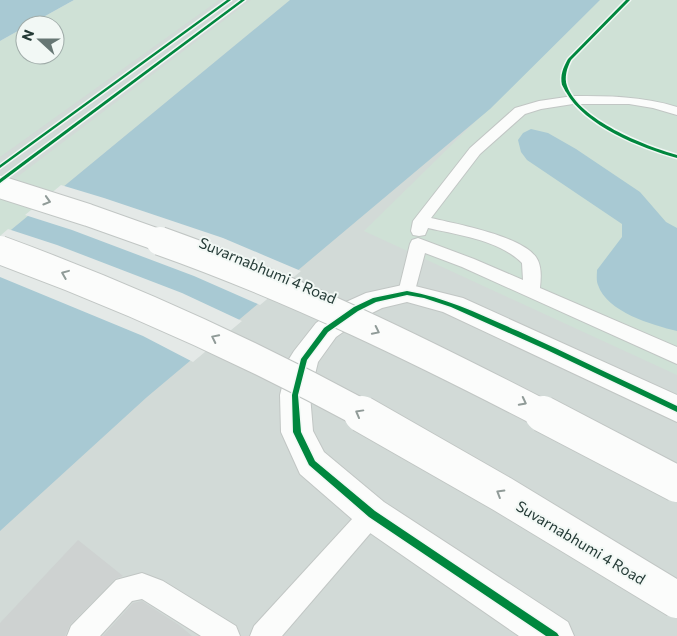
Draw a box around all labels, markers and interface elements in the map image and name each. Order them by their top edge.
north arrow [15,15,65,65]
text: N [18,27,37,43]
one-way arrow [42,195,50,205]
street label: Suvarnabhumi 4 Road [197,233,339,307]
one-way arrow [62,270,70,280]
one-way arrow [371,325,380,335]
one-way arrow [211,334,220,344]
one-way arrow [517,396,526,406]
one-way arrow [355,409,364,419]
one-way arrow [497,490,506,500]
street label: Suvarnabhumi 4 Road [513,496,649,588]

